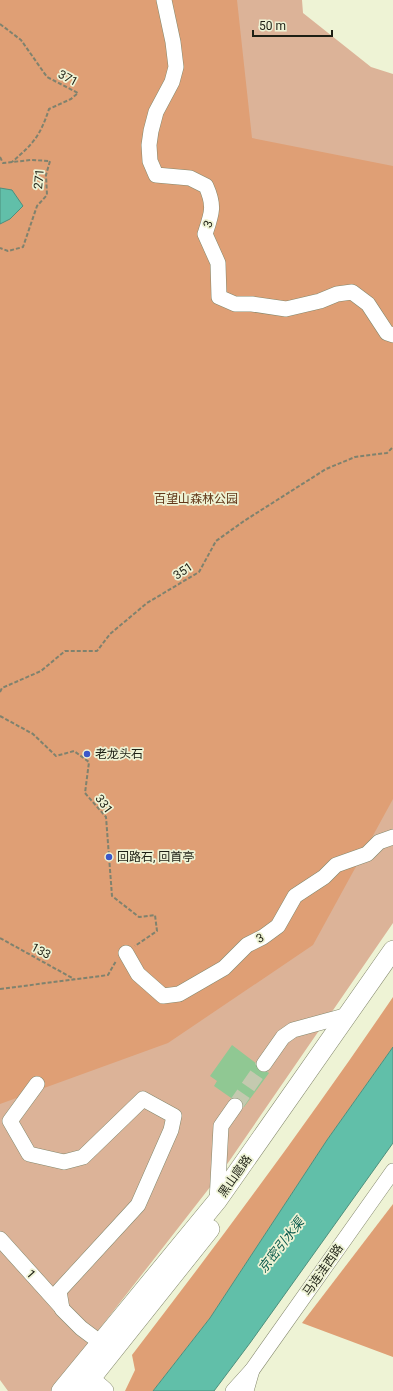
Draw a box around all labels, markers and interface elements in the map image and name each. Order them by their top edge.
scale bar [253,12,332,38]
text: 50 m [259,19,286,33]
street label: 371 [56,67,80,89]
street label: 271 [31,168,47,190]
street label: 3 [200,219,216,229]
park label: 百望山森林公园 [154,492,238,506]
street label: 351 [171,560,195,582]
place label: 老龙头石 [95,747,143,761]
marker: 老龙头石 [82,749,92,759]
street label: 331 [92,792,116,816]
place label: 回路石, 回首亭 [117,850,194,864]
marker: 回路石, 回首亭 [104,852,114,862]
street label: 3 [254,930,266,946]
street label: 133 [29,940,53,962]
street label: 黑山扈路 [215,1152,255,1200]
water label: 京密引水渠 [255,1213,308,1275]
street label: 马连洼西路 [300,1241,346,1299]
street label: 1 [24,1267,38,1281]

